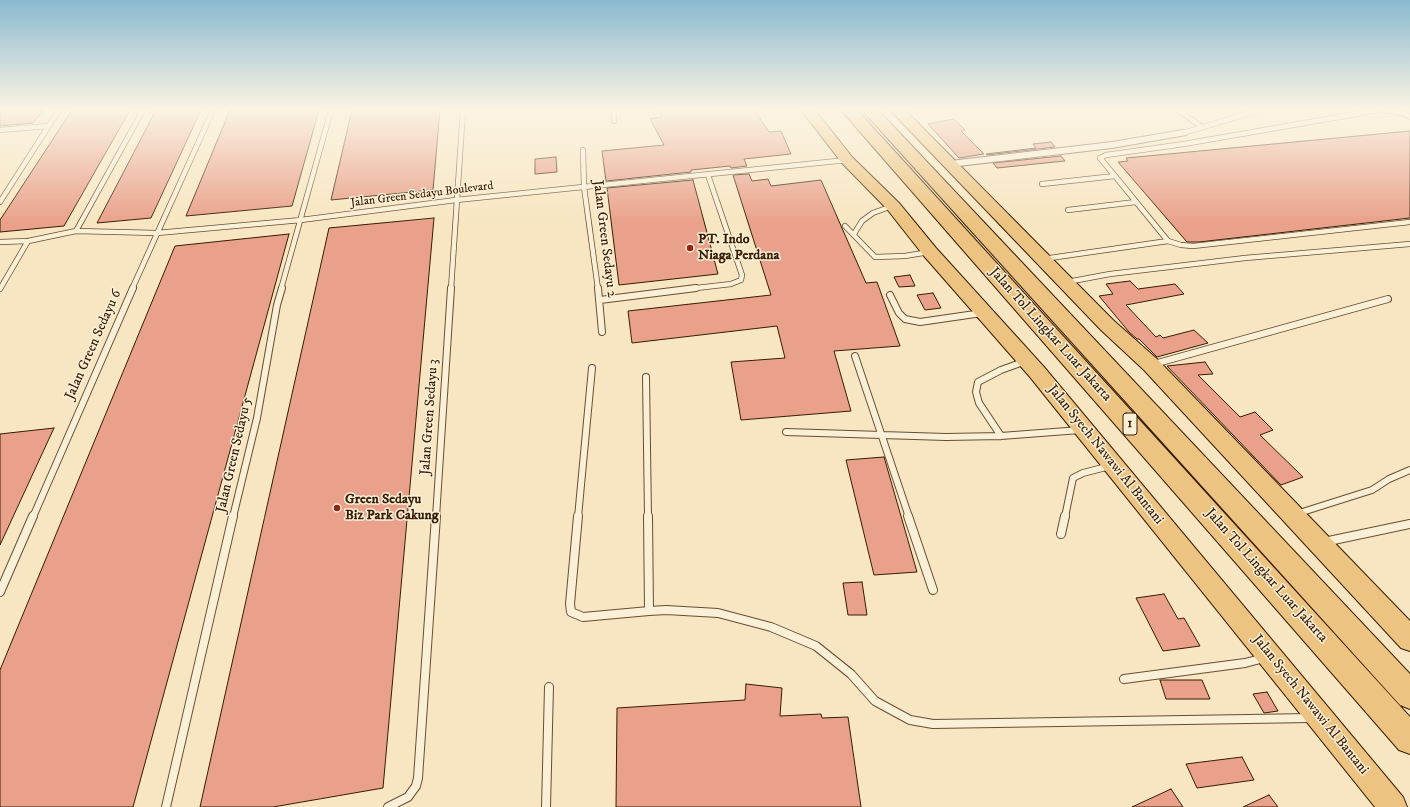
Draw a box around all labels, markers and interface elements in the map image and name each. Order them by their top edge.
street label: Jalan Green Sedayu Boulevard [350,179,494,211]
street label: Jalan Green Sedayu 2 [588,179,620,299]
place label: PT. Indo Niaga Perdana [698,232,780,264]
marker: PT. Indo Niaga Perdana [685,243,695,253]
street label: Jalan Tol Lingkar Luar Jakarta [985,265,1115,405]
street label: Jalan Green Sedayu 6 [62,288,126,402]
street label: Jalan Green Sedayu 3 [418,358,442,476]
street label: Jalan Syech Nawawi Al Bantani [1044,382,1166,528]
street label: Jalan Green Sedayu 5 [214,396,256,514]
road number: 1 [1123,413,1137,435]
place label: Green Sedayu Biz Park Cakung [345,492,439,524]
marker: Green Sedayu Biz Park Cakung [332,503,342,513]
street label: Jalan Tol Lingkar Luar Jakarta [1201,506,1331,646]
street label: Jalan Syech Nawawi Al Bantani [1249,632,1371,778]

